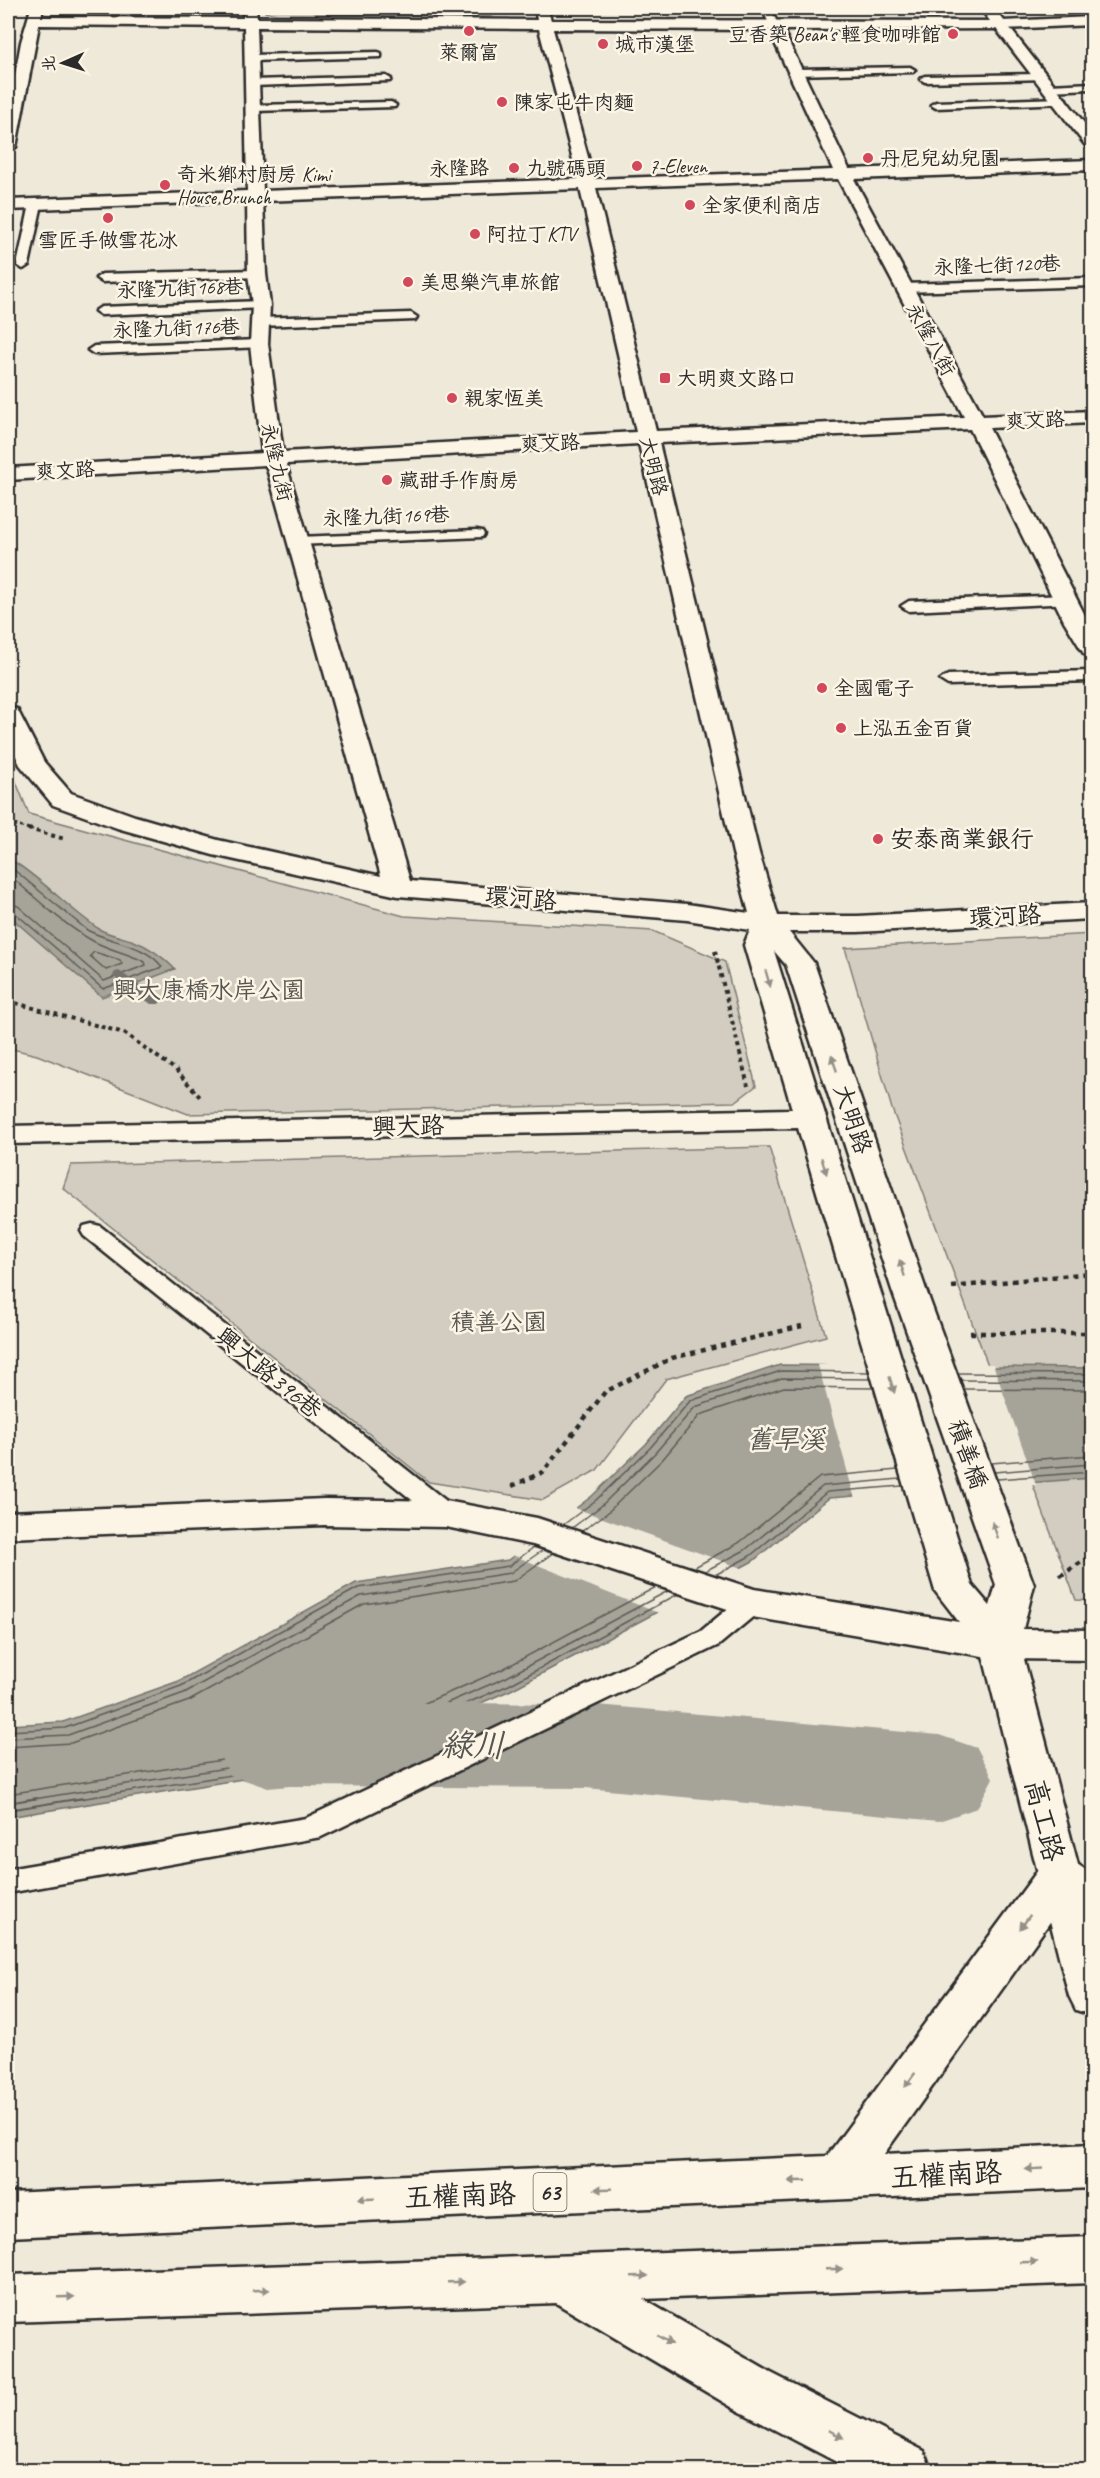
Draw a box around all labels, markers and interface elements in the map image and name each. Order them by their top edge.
place label: 豆香築 Bean's 輕食咖啡館 [728,22,941,47]
marker: 萊爾富 [462,24,476,38]
marker: 豆香築 Bean's 輕食咖啡館 [946,27,960,41]
place label: 城市漢堡 [615,32,695,57]
north arrow [33,33,93,93]
marker: 城市漢堡 [596,37,610,51]
place label: 萊爾富 [439,40,499,65]
text: 北 [39,55,59,72]
place label: 陳家屯牛肉麵 [514,90,634,115]
marker: 陳家屯牛肉麵 [495,95,509,109]
place label: 丹尼兒幼兒園 [880,146,1000,171]
marker: 丹尼兒幼兒園 [861,151,875,165]
place label: 7-Eleven [649,154,708,179]
street label: 永隆路 [429,155,490,182]
place label: 九號碼頭 [526,156,606,181]
marker: 7-Eleven [630,159,644,173]
marker: 九號碼頭 [507,161,521,175]
place label: 奇米鄉村廚房 Kimi House Brunch [177,162,333,210]
marker: 奇米鄉村廚房 Kimi House Brunch [158,178,172,192]
place label: 全家便利商店 [702,193,822,218]
marker: 全家便利商店 [683,198,697,212]
marker: 雪匠手做雪花冰 [101,211,115,225]
place label: 阿拉丁KTV [487,222,580,247]
marker: 阿拉丁KTV [468,227,482,241]
place label: 雪匠手做雪花冰 [38,228,178,253]
street label: 永隆七街120巷 [933,251,1062,280]
place label: 美思樂汽車旅館 [420,270,560,295]
street label: 永隆九街168巷 [116,274,245,303]
marker: 美思樂汽車旅館 [401,275,415,289]
street label: 永隆八街 [900,298,961,380]
street label: 永隆九街176巷 [112,314,241,343]
place label: 大明爽文路口 [677,366,797,391]
marker: 大明爽文路口 [658,371,672,385]
place label: 親家恆美 [464,386,544,411]
marker: 親家恆美 [445,391,459,405]
street label: 爽文路 [1004,406,1067,435]
street label: 永隆九街 [255,420,298,504]
street label: 爽文路 [519,429,582,458]
street label: 大明路 [634,434,673,499]
street label: 爽文路 [34,456,97,485]
place label: 藏甜手作廚房 [399,468,519,493]
marker: 藏甜手作廚房 [380,473,394,487]
street label: 永隆九街169巷 [322,502,451,531]
place label: 全國電子 [834,676,914,701]
marker: 全國電子 [815,681,829,695]
place label: 上泓五金百貨 [853,716,973,741]
marker: 上泓五金百貨 [834,721,848,735]
place label: 安泰商業銀行 [890,824,1034,854]
marker: 安泰商業銀行 [871,832,885,846]
street label: 環河路 [484,880,558,916]
street label: 環河路 [968,899,1042,933]
one-way arrow [763,970,773,989]
park label: 興大康橋水岸公園 [113,975,305,1005]
one-way arrow [828,1054,838,1072]
street label: 大明路 [827,1080,879,1158]
street label: 興大路 [372,1110,444,1142]
one-way arrow [820,1157,829,1175]
one-way arrow [897,1259,907,1277]
park label: 積善公園 [451,1307,547,1337]
street label: 興大路396巷 [210,1321,328,1425]
one-way arrow [888,1377,897,1395]
street label: 積善橋 [942,1415,994,1493]
water label: 舊旱溪 [747,1423,827,1456]
one-way arrow [989,1521,999,1539]
water label: 綠川 [441,1724,506,1767]
street label: 高工路 [1017,1775,1072,1865]
one-way arrow [1019,1915,1031,1930]
one-way arrow [904,2072,916,2088]
street label: 五權南路 [889,2154,1003,2195]
one-way arrow [1025,2165,1044,2174]
road number: 63 [534,2173,566,2211]
street label: 五權南路 [403,2176,517,2215]
one-way arrow [788,2176,807,2186]
one-way arrow [593,2185,612,2194]
one-way arrow [356,2195,375,2204]
one-way arrow [1020,2258,1039,2267]
one-way arrow [825,2264,844,2274]
one-way arrow [630,2271,649,2280]
one-way arrow [446,2278,465,2287]
one-way arrow [251,2285,270,2294]
one-way arrow [56,2292,75,2301]
one-way arrow [657,2334,673,2345]
one-way arrow [827,2429,844,2439]

